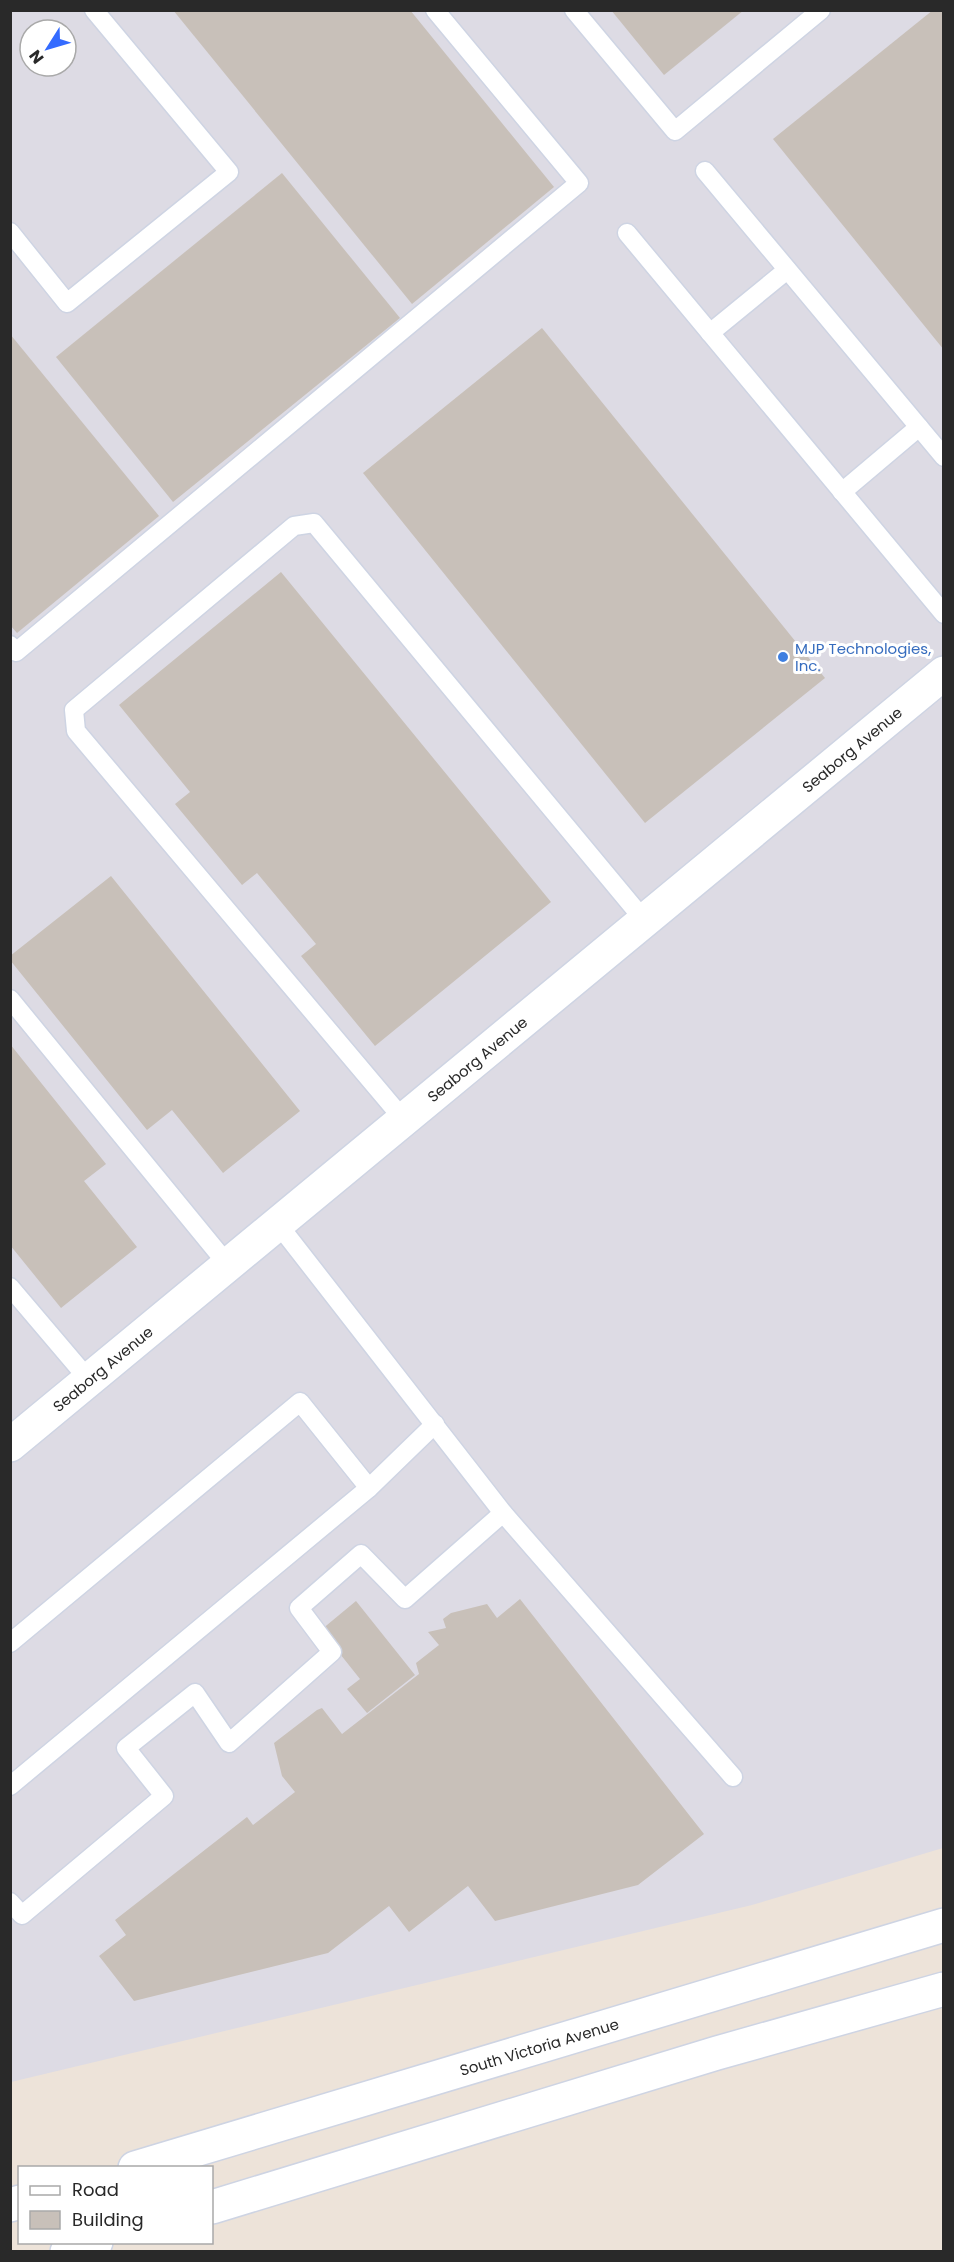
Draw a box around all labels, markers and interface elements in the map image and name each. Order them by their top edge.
north arrow [18,18,78,78]
text: N [24,45,49,68]
place label: MJP Technologies, Inc. [795,638,931,676]
marker: MJP Technologies, Inc. [776,650,790,664]
street label: Seaborg Avenue [797,702,906,797]
street label: Seaborg Avenue [423,1011,532,1107]
street label: Seaborg Avenue [48,1321,157,1416]
street label: South Victoria Avenue [457,2013,621,2080]
legend [18,2166,213,2244]
text: Road [72,2177,119,2202]
text: Building [72,2207,144,2232]

